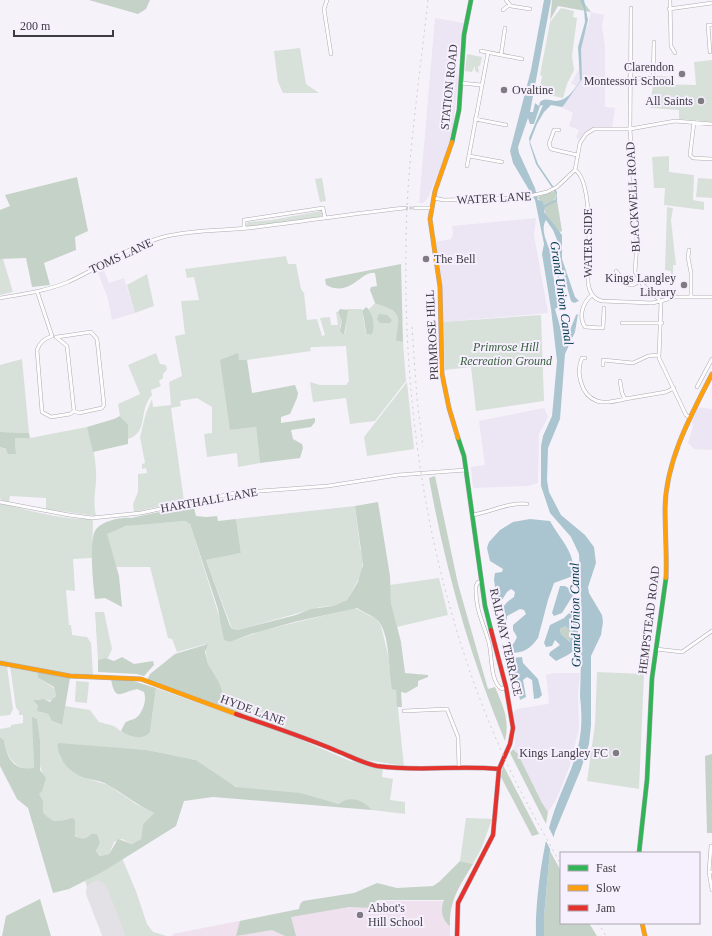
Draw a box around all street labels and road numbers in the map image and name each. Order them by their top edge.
street label: STATION ROAD [438,43,460,131]
street label: BLACKWELL ROAD [623,141,643,253]
street label: WATER LANE [456,189,532,207]
street label: WATER SIDE [581,208,595,278]
street label: TOMS LANE [87,235,155,277]
street label: PRIMROSE HILL [423,290,441,380]
street label: HARTHALL LANE [159,485,259,515]
street label: HEMPSTEAD ROAD [635,565,663,675]
street label: RAILWAY TERRACE [487,587,525,697]
street label: HYDE LANE [219,692,287,728]

